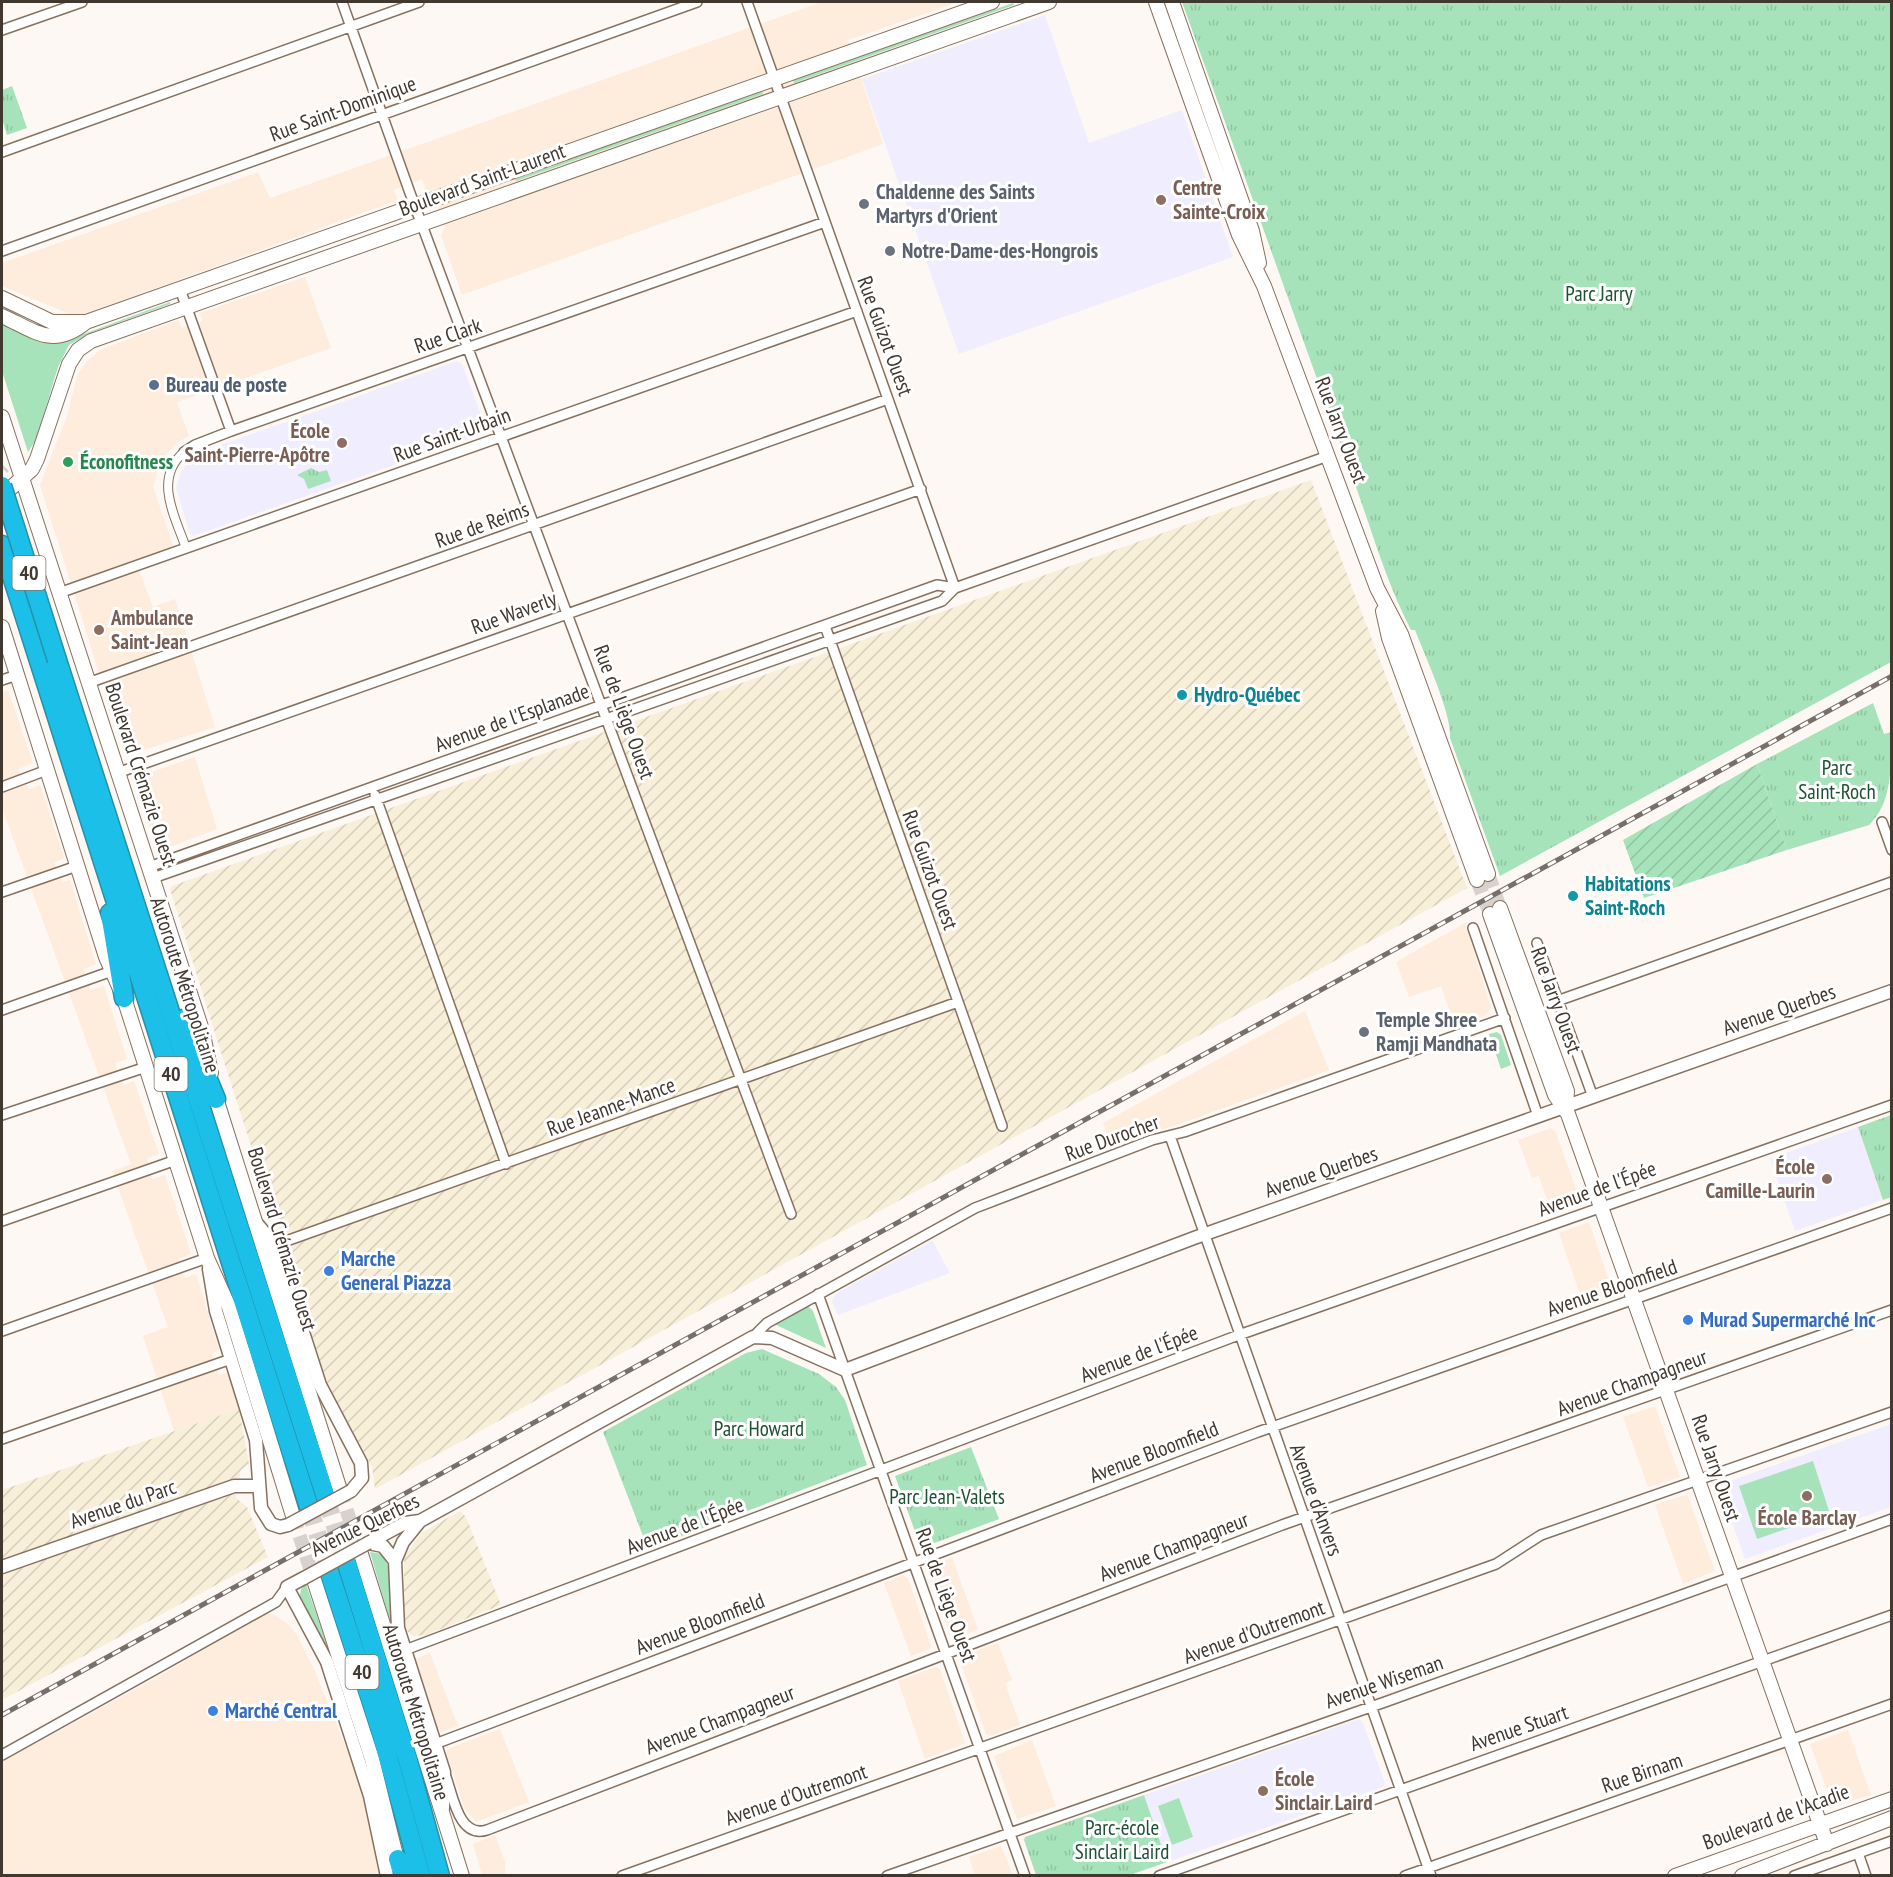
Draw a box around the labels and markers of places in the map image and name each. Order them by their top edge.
place label: Centre Sainte-Croix [1173,174,1266,225]
place label: Chaldenne des Saints Martyrs d'Orient [876,178,1035,229]
marker: Centre Sainte-Croix [1154,193,1168,207]
marker: Chaldenne des Saints Martyrs d'Orient [857,197,871,211]
place label: Notre-Dame-des-Hongrois [902,237,1098,264]
marker: Notre-Dame-des-Hongrois [883,244,897,258]
place label: Bureau de poste [166,371,287,398]
marker: Bureau de poste [147,378,161,392]
place label: École Saint-Pierre-Apôtre [184,417,330,468]
marker: École Saint-Pierre-Apôtre [335,436,349,450]
place label: Éconofitness [80,448,173,475]
marker: Éconofitness [61,455,75,469]
place label: Ambulance Saint-Jean [110,604,193,655]
marker: Ambulance Saint-Jean [92,623,106,637]
place label: Hydro-Québec [1194,681,1301,708]
marker: Hydro-Québec [1175,688,1189,702]
place label: Habitations Saint-Roch [1585,870,1671,921]
marker: Habitations Saint-Roch [1566,889,1580,903]
place label: Temple Shree Ramji Mandhata [1376,1006,1498,1057]
marker: Temple Shree Ramji Mandhata [1357,1025,1371,1039]
place label: École Camille-Laurin [1706,1153,1815,1204]
marker: École Camille-Laurin [1820,1172,1834,1186]
place label: Marche General Piazza [341,1245,452,1296]
marker: Marche General Piazza [322,1264,336,1278]
place label: Murad Supermarché Inc [1700,1306,1876,1333]
marker: Murad Supermarché Inc [1681,1313,1695,1327]
marker: École Barclay [1800,1489,1814,1503]
place label: École Barclay [1758,1504,1857,1531]
place label: Marché Central [225,1697,338,1724]
marker: Marché Central [206,1704,220,1718]
place label: École Sinclair Laird [1275,1765,1372,1816]
marker: École Sinclair Laird [1256,1784,1270,1798]

